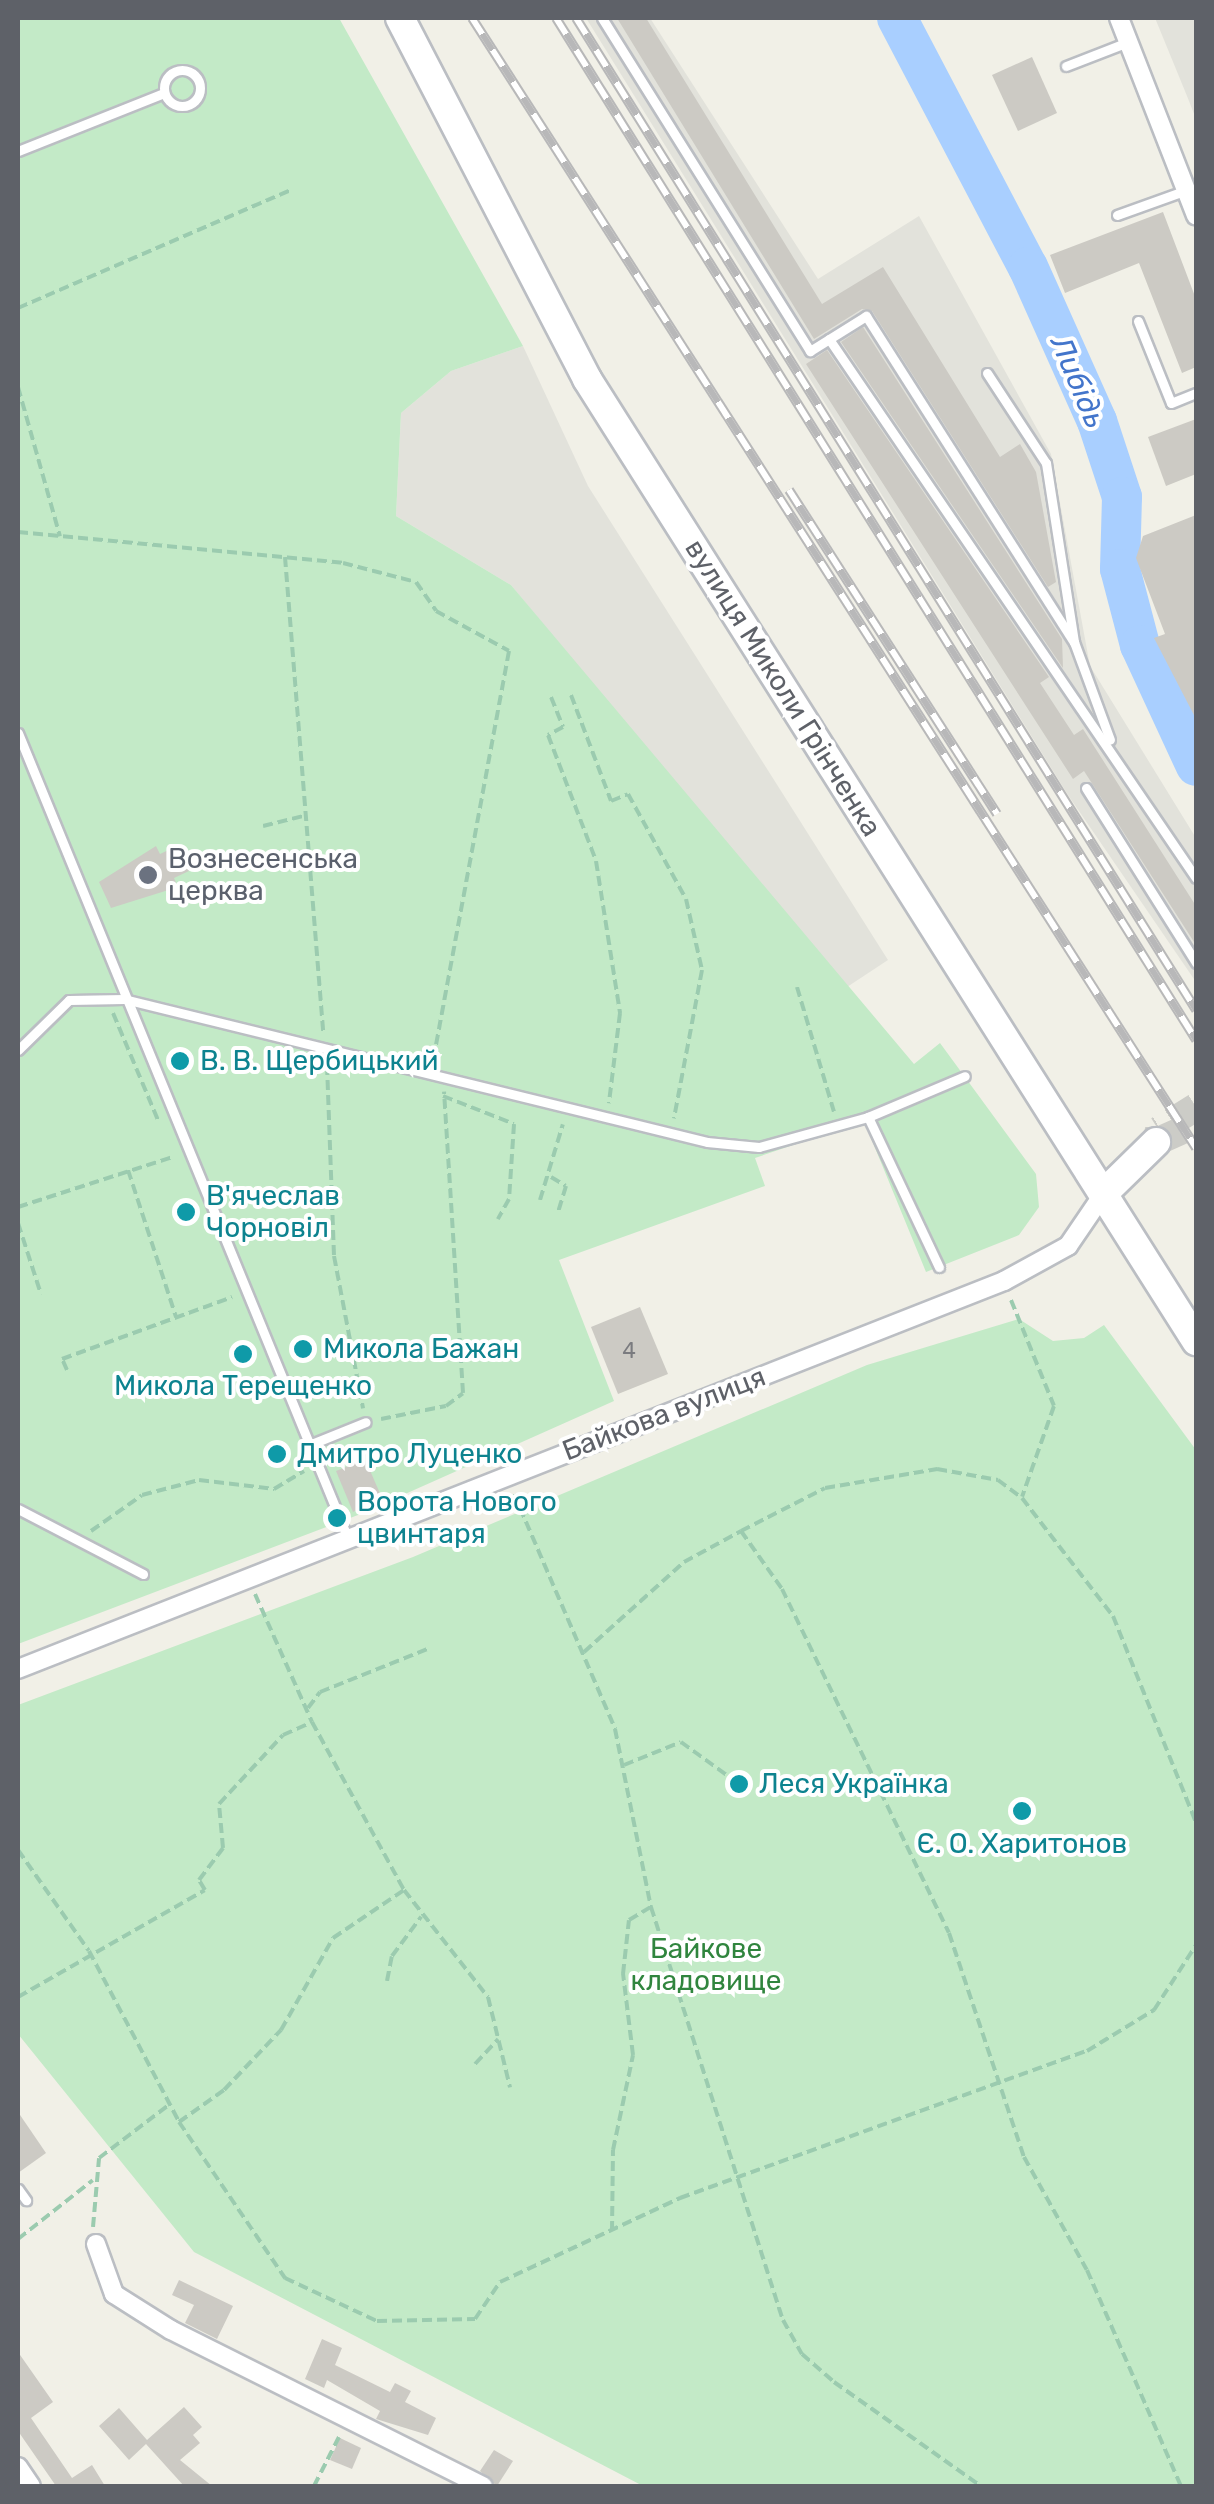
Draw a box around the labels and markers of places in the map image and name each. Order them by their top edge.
place label: Вознесенська церква [168,842,358,908]
marker: Вознесенська церква [137,864,159,886]
place label: В. В. Щербицький [200,1044,439,1078]
marker: В. В. Щербицький [169,1050,191,1072]
place label: В'ячеслав Чорновіл [206,1179,340,1245]
marker: В'ячеслав Чорновіл [175,1201,197,1223]
place label: Микола Бажан [323,1332,519,1366]
marker: Микола Бажан [292,1338,314,1360]
marker: Микола Терещенко [232,1343,254,1365]
place label: Микола Терещенко [114,1369,372,1403]
place label: Дмитро Луценко [297,1437,522,1471]
marker: Дмитро Луценко [266,1443,288,1465]
place label: Ворота Нового цвинтаря [357,1485,557,1551]
marker: Ворота Нового цвинтаря [326,1507,348,1529]
place label: Леся Українка [759,1767,949,1801]
marker: Леся Українка [728,1773,750,1795]
marker: Є. О. Харитонов [1011,1800,1033,1822]
place label: Є. О. Харитонов [917,1827,1127,1861]

